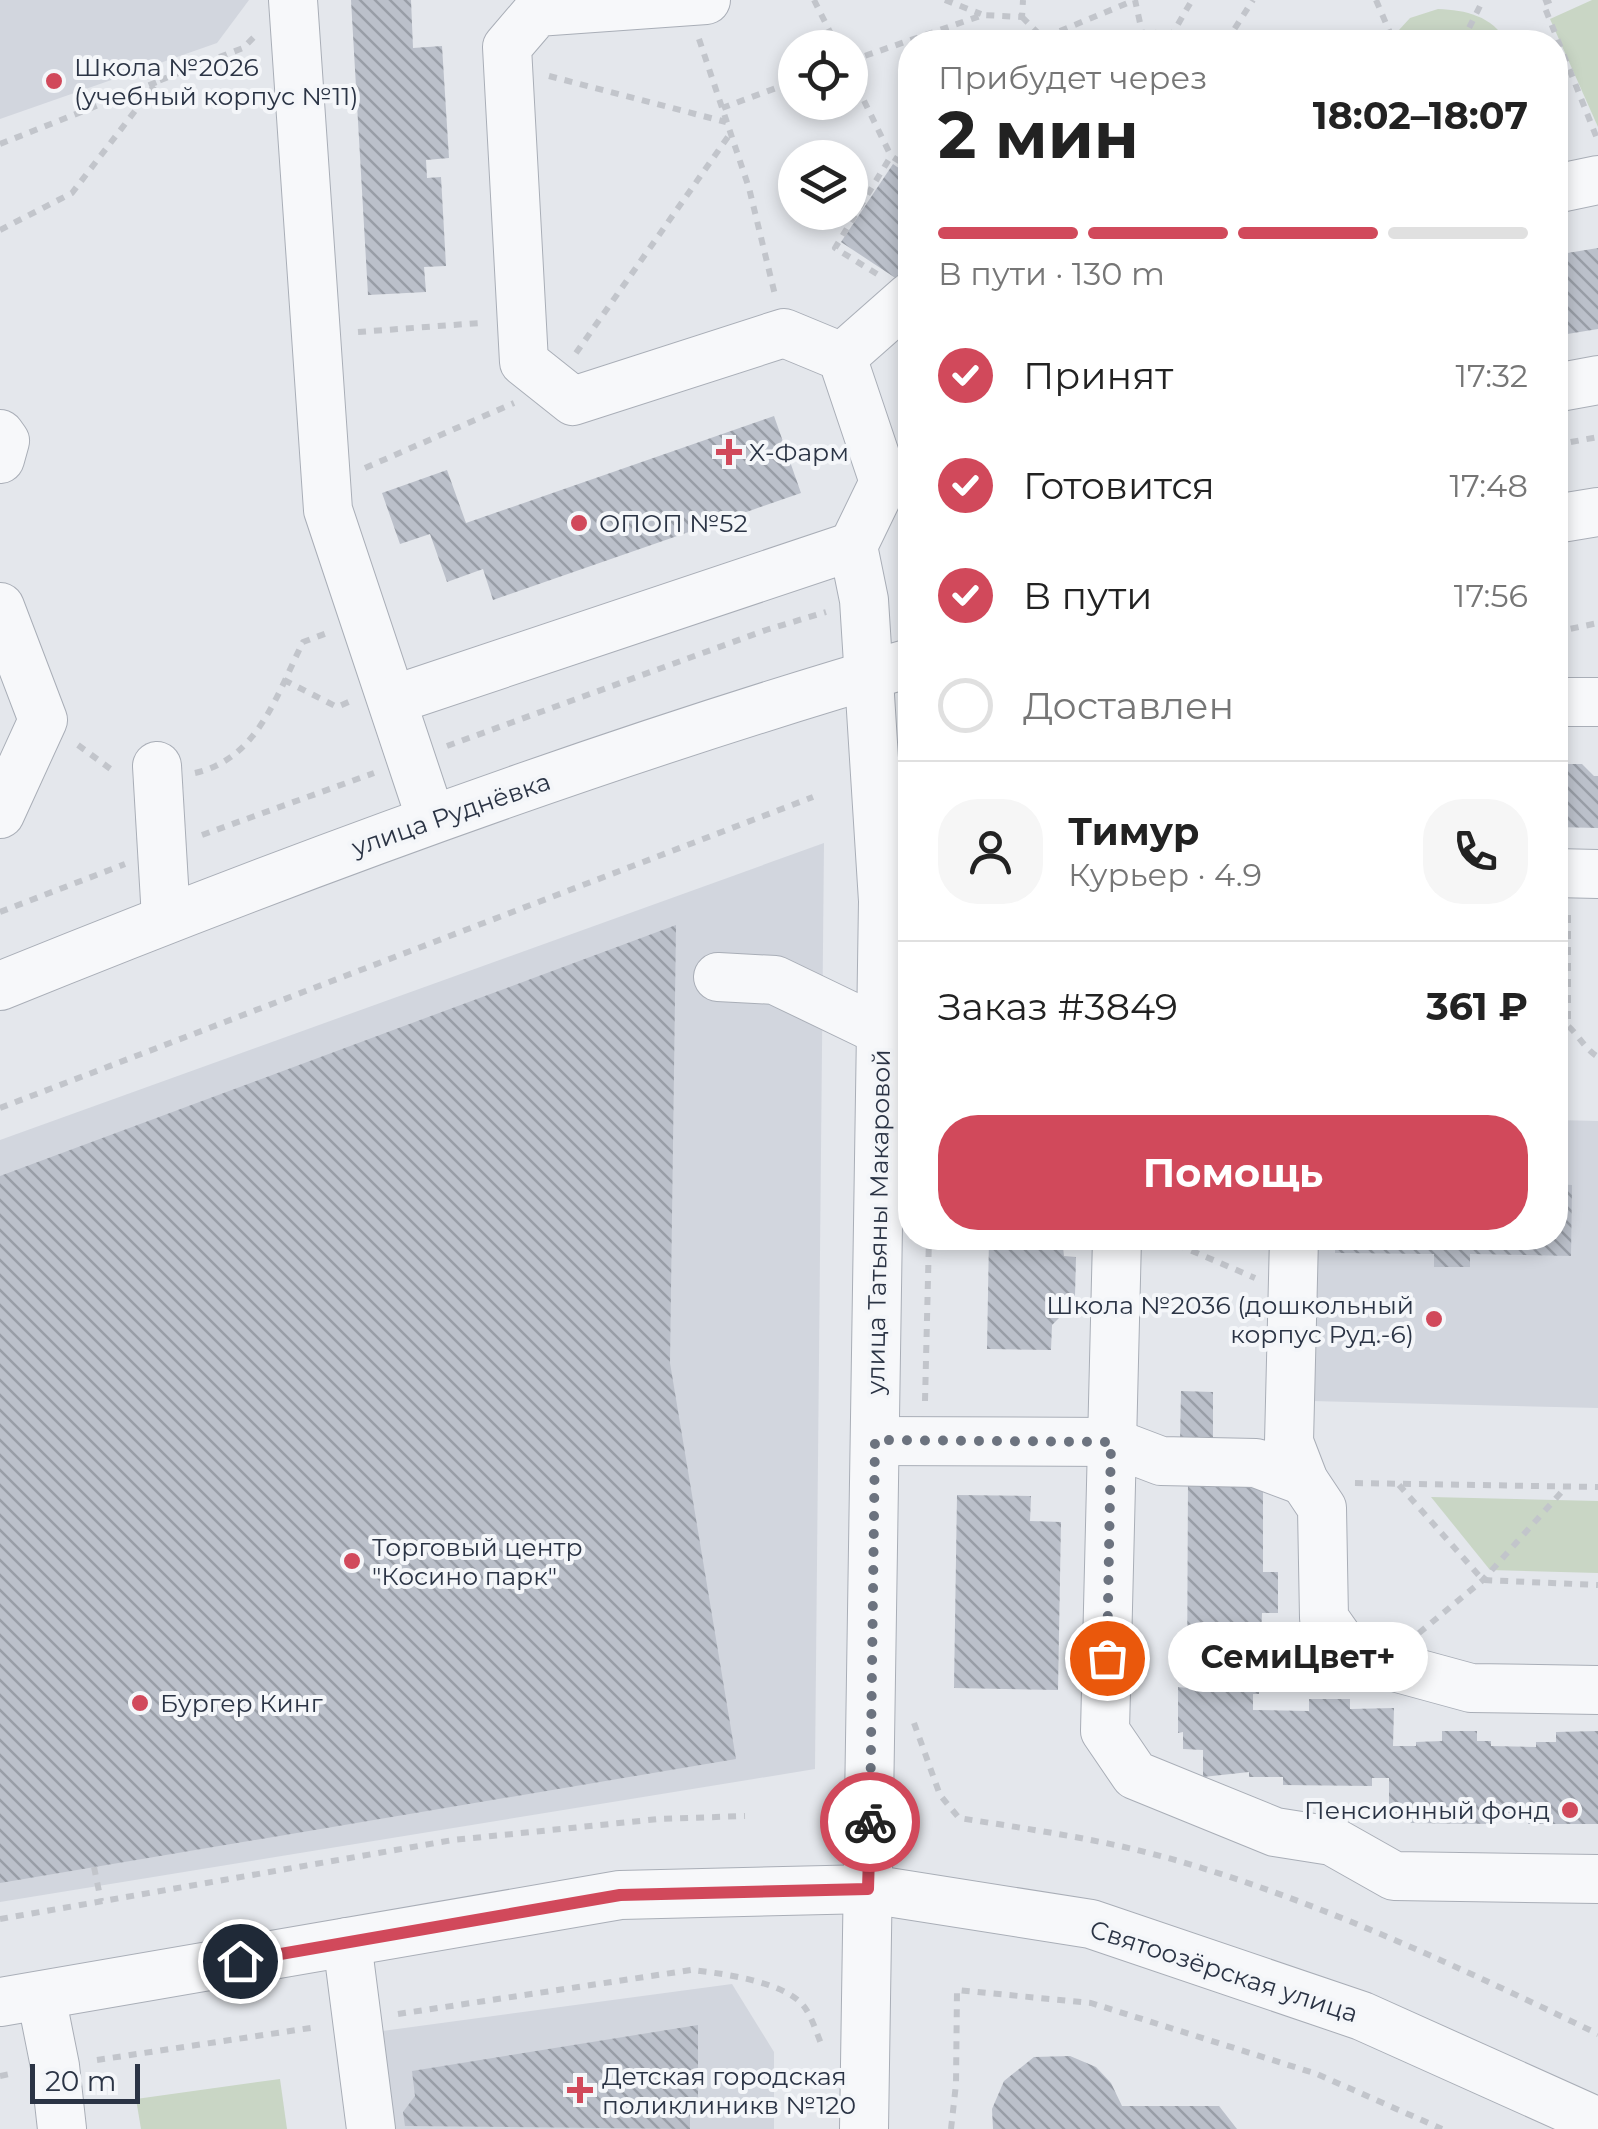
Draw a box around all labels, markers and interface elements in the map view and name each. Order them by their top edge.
map controls [778,30,868,230]
button: locate [778,30,868,120]
place label: Школа №2026 (учебный корпус №11) [74,52,359,111]
text: Прибудет через [938,58,1207,97]
marker: Школа №2026 (учебный корпус №11) [43,70,65,92]
text: 18:02–18:07 [1313,92,1528,139]
text: 2 мин [938,95,1139,174]
button: layers [778,140,868,230]
text: В пути · 130 m [938,254,1165,293]
icon: check [938,348,993,403]
text: Принят [1023,352,1173,399]
text: 17:32 [1455,356,1528,395]
place label: X-Фарм [749,437,849,467]
marker: X-Фарм [718,441,740,463]
icon: check [938,458,993,513]
text: Готовится [1023,462,1215,509]
text: 17:48 [1450,466,1528,505]
place label: ОПОП №52 [599,508,748,538]
marker: ОПОП №52 [568,512,590,534]
icon: check [938,568,993,623]
text: В пути [1023,572,1152,619]
text: 17:56 [1454,576,1528,615]
text: Доставлен [1023,682,1234,729]
street label: улица Руднёвка [347,766,554,862]
button: person [938,799,1043,904]
button: phone [1423,799,1528,904]
text: Тимур [1068,808,1199,855]
text: Курьер · 4.9 [1068,855,1262,894]
text: Заказ #3849 [938,983,1178,1030]
text: 361 ₽ [1426,983,1528,1030]
street label: улица Татьяны Макаровой [860,1049,896,1396]
button: Помощь [938,1115,1528,1230]
place label: Школа №2036 (дошкольный корпус Руд.-6) [1046,1290,1414,1349]
marker: Школа №2036 (дошкольный корпус Руд.-6) [1423,1308,1445,1330]
place label: Торговый центр "Косино парк" [372,1532,583,1591]
marker: Торговый центр "Косино парк" [341,1550,363,1572]
pin [1065,1616,1150,1701]
callout: СемиЦвет+ [1167,1623,1427,1693]
icon: bag [1080,1631,1135,1686]
text: СемиЦвет+ [1201,1637,1395,1676]
place label: Бургер Кинг [160,1688,323,1718]
marker: Бургер Кинг [129,1692,151,1714]
courier [820,1772,920,1872]
icon: bike [843,1795,898,1850]
place label: Пенсионный фонд [1304,1795,1550,1825]
marker: Пенсионный фонд [1559,1799,1581,1821]
street label: Святоозёрская улица [1086,1913,1362,2029]
pin [198,1919,283,2004]
icon: home [213,1934,268,1989]
scale bar [30,2059,140,2104]
place label: Детская городская поликлиникв №120 [602,2061,856,2120]
text: 20 m [45,2064,116,2098]
marker: Детская городская поликлиникв №120 [567,2077,593,2103]

